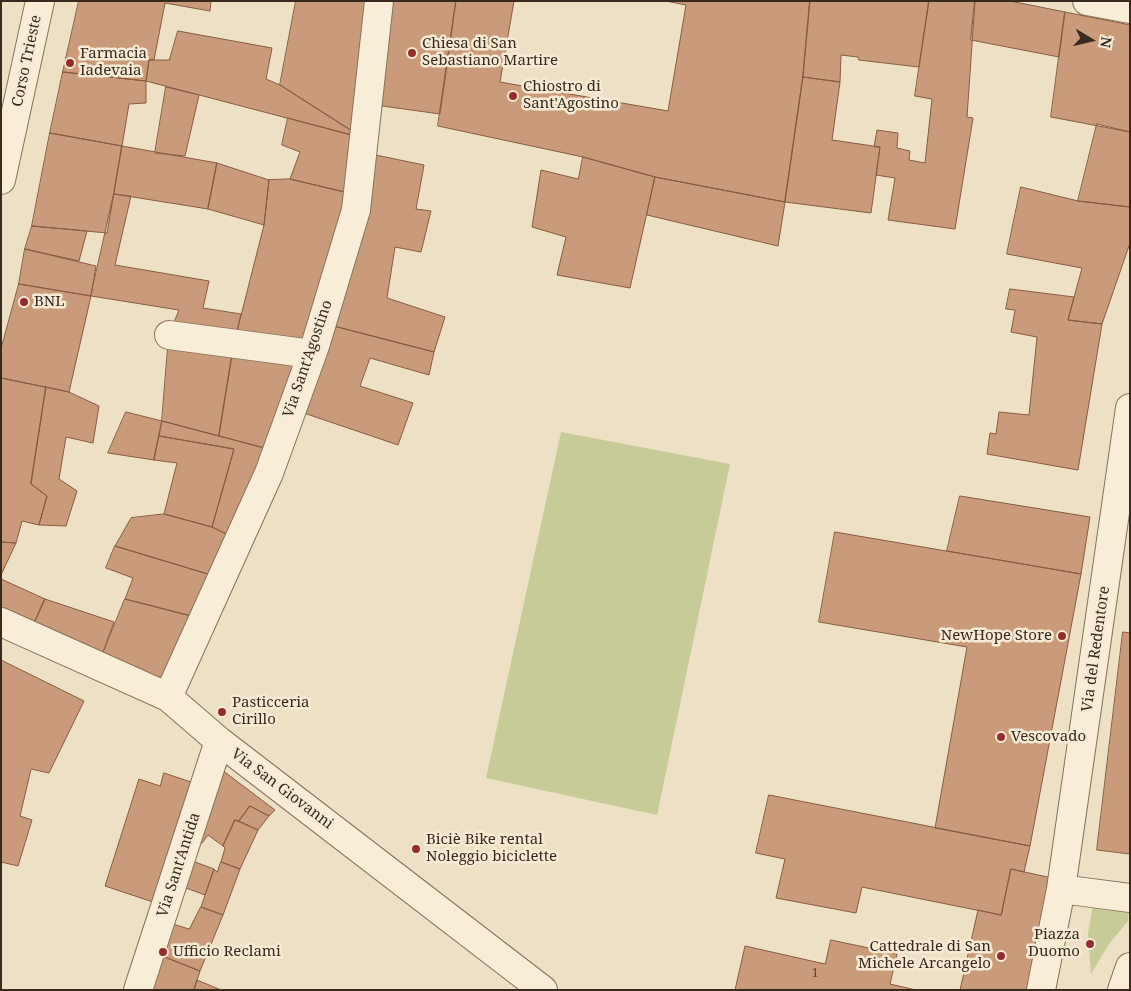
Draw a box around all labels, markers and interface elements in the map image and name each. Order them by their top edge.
street label: Corso Trieste [8,13,46,109]
north arrow [1066,15,1116,65]
place label: Chiesa di San Sebastiano Martire [422,35,558,70]
text: N [1096,35,1117,49]
place label: Farmacia Iadevaia [80,45,147,80]
marker: Chiesa di San Sebastiano Martire [406,47,418,59]
marker: Farmacia Iadevaia [64,57,76,69]
place label: Chiostro di Sant'Agostino [523,78,619,113]
marker: Chiostro di Sant'Agostino [507,90,519,102]
place label: BNL [34,293,65,311]
marker: BNL [18,296,30,308]
street label: Via Sant'Agostino [279,298,337,420]
street label: Via del Redentore [1078,585,1114,713]
place label: NewHope Store [941,627,1052,645]
marker: NewHope Store [1056,630,1068,642]
place label: Pasticceria Cirillo [232,694,309,729]
marker: Pasticceria Cirillo [216,706,228,718]
place label: Vescovado [1011,728,1086,746]
marker: Vescovado [995,731,1007,743]
street label: Via San Giovanni [228,745,336,833]
street label: Via Sant'Antida [154,810,204,920]
place label: Biciè Bike rental Noleggio biciclette [426,831,557,866]
marker: Biciè Bike rental Noleggio biciclette [410,843,422,855]
place label: Piazza Duomo [1028,926,1080,961]
place label: Cattedrale di San Michele Arcangelo [858,938,991,973]
marker: Piazza Duomo [1084,938,1096,950]
place label: Ufficio Reclami [173,943,281,961]
marker: Ufficio Reclami [157,946,169,958]
marker: Cattedrale di San Michele Arcangelo [995,950,1007,962]
house number: 1 [812,967,818,981]

